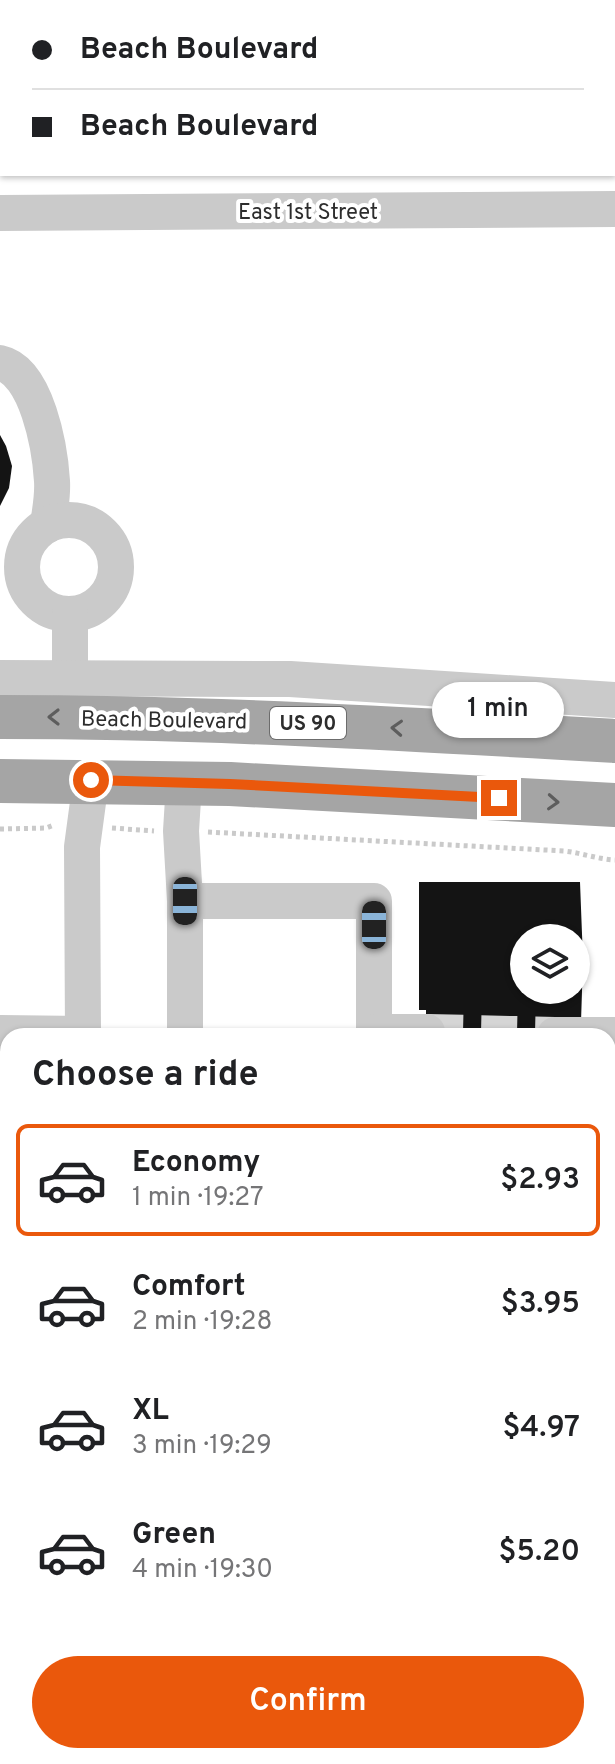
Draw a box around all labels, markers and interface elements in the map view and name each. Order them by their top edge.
text: Beach Boulevard [80,32,318,69]
text: Beach Boulevard [80,109,318,146]
street label: East 1st Street [238,200,378,227]
callout: 1 min [433,682,565,738]
text: 1 min [467,693,529,726]
street label: Beach Boulevard [81,707,247,736]
road number: US 90 [270,707,346,739]
one-way arrow [47,708,60,726]
one-way arrow [390,720,403,737]
route start [73,762,109,798]
route end [481,780,517,816]
one-way arrow [548,793,560,810]
car [173,877,197,925]
car [362,901,386,949]
map controls [510,924,590,1004]
button: layers [510,924,590,1004]
text: Choose a ride [32,1053,258,1099]
icon: car [36,1144,108,1216]
text: Economy [132,1145,260,1182]
text: $2.93 [500,1162,580,1199]
text: 1 min · 19:27 [132,1182,264,1215]
icon: car [36,1268,108,1340]
text: Comfort [132,1269,245,1306]
text: $3.95 [501,1286,580,1323]
text: 2 min · 19:28 [132,1306,272,1339]
icon: car [36,1392,108,1464]
text: XL [132,1393,169,1430]
text: $4.97 [502,1410,580,1447]
text: 3 min · 19:29 [132,1430,272,1463]
icon: car [36,1516,108,1588]
text: Green [132,1517,216,1554]
text: $5.20 [499,1534,580,1571]
text: 4 min · 19:30 [132,1554,273,1587]
button: Confirm [32,1656,584,1748]

